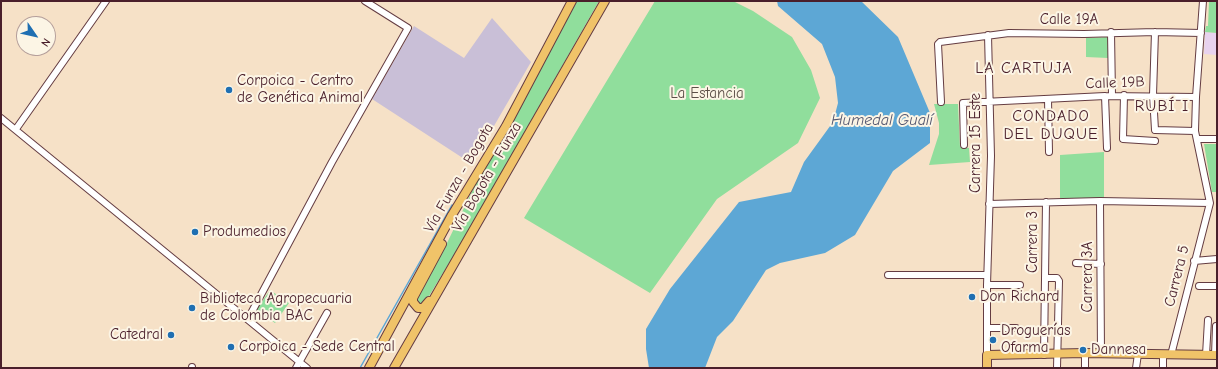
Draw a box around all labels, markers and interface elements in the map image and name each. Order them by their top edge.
street label: Calle 19A [1040,11,1098,29]
north arrow [16,16,56,56]
text: N [38,36,53,49]
district label: LA CARTUJA [975,58,1073,78]
place label: Corpoica - Centro de Genética Animal [237,72,363,107]
street label: Calle 19B [1085,73,1145,93]
marker: Corpoica - Centro de Genética Animal [224,85,234,95]
park label: La Estancia [670,85,744,103]
street label: Carrera 15 Este [967,93,985,193]
district label: RUBÍ I [1135,96,1189,116]
district label: CONDADO DEL DUQUE [1003,106,1099,144]
water label: Humedal Gualí [831,110,933,130]
street label: Vía Bogota - Funza [448,119,526,235]
street label: Vía Funza - Bogota [420,120,498,236]
street label: Carrera 3 [1024,211,1042,273]
place label: Produmedios [203,223,286,241]
marker: Produmedios [190,227,200,237]
street label: Carrera 3A [1079,242,1097,312]
street label: Carrera 5 [1161,243,1193,309]
place label: Don Richard [980,288,1059,306]
place label: Biblioteca Agropecuaria de Colombia BAC [200,290,352,325]
marker: Don Richard [967,292,977,302]
marker: Biblioteca Agropecuaria de Colombia BAC [187,303,197,313]
place label: Droguerías Ofarma [1001,322,1071,357]
place label: Catedral [110,326,163,344]
marker: Catedral [166,330,176,340]
marker: Droguerías Ofarma [988,335,998,345]
place label: Corpoica - Sede Central [239,338,395,356]
place label: Dannesa [1091,341,1146,359]
marker: Corpoica - Sede Central [226,342,236,352]
marker: Dannesa [1078,345,1088,355]

